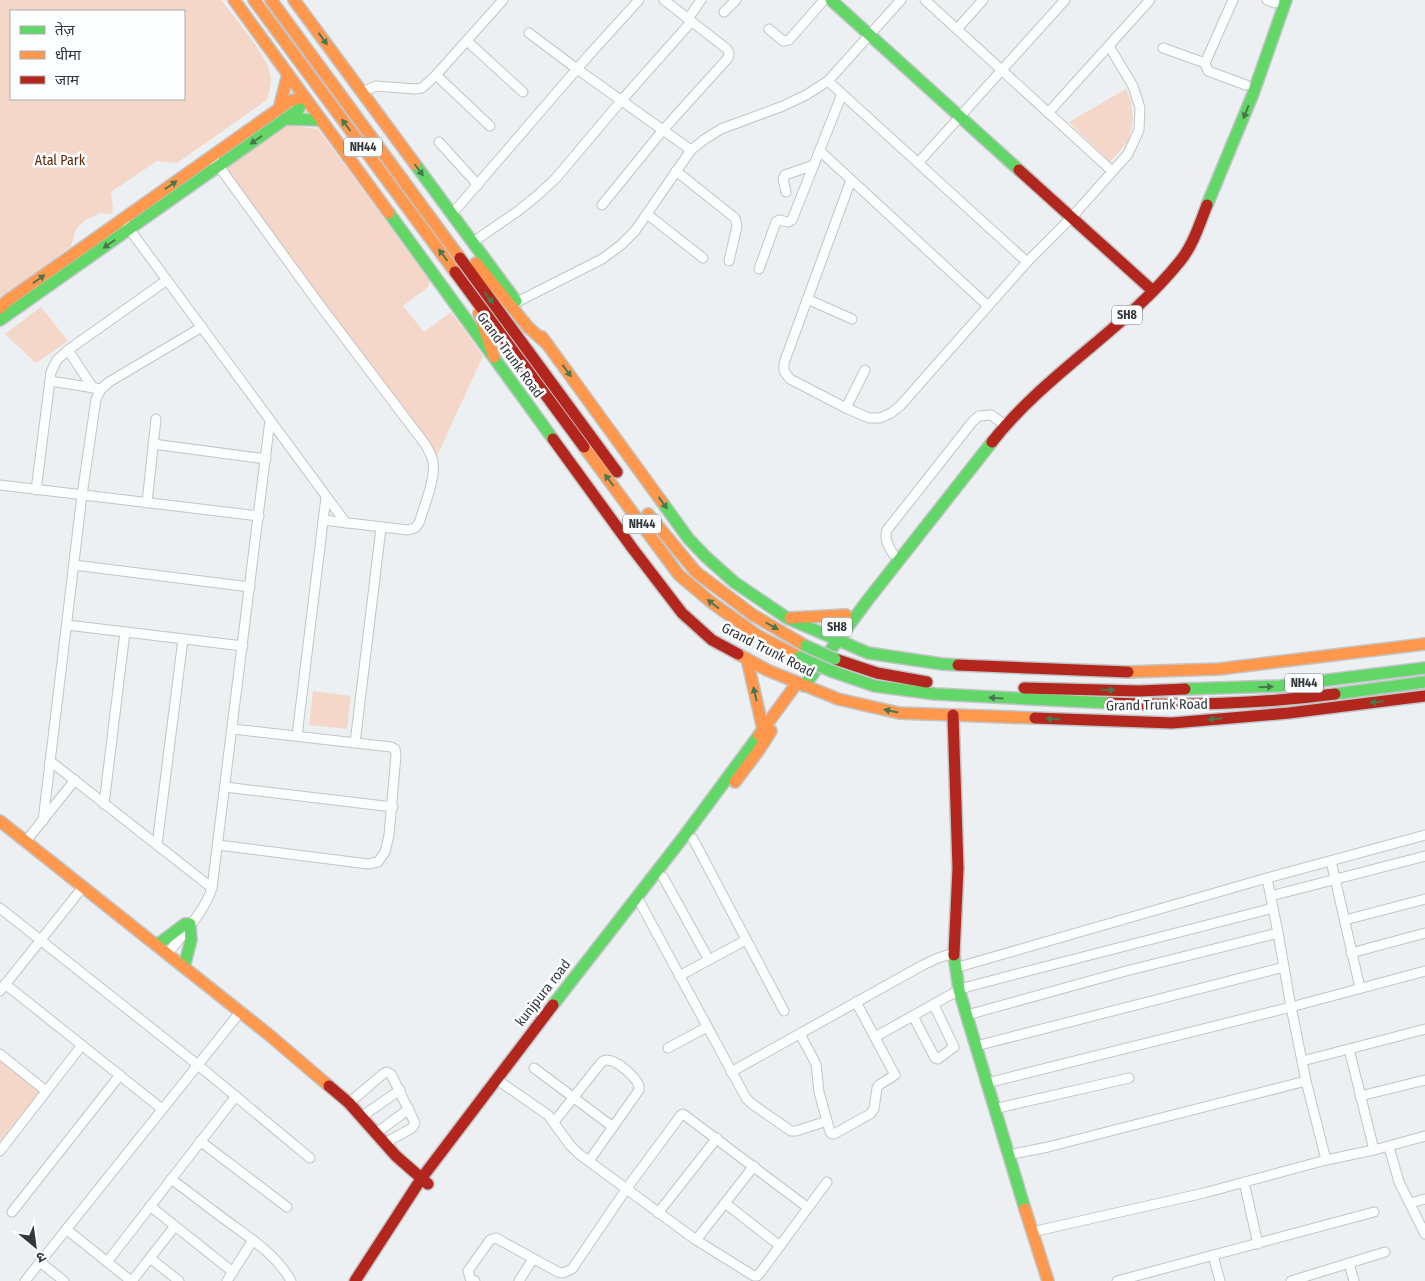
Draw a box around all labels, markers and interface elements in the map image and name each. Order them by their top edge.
legend [10,10,185,100]
text: तेज़ [55,21,76,39]
one-way arrow [317,32,328,45]
text: धीमा [55,46,82,64]
text: जाम [55,71,80,89]
one-way arrow [1241,105,1249,119]
one-way arrow [341,118,351,132]
one-way arrow [249,135,263,145]
road number: NH44 [344,138,382,156]
park label: Atal Park [35,152,86,169]
one-way arrow [414,163,424,177]
one-way arrow [165,180,178,190]
one-way arrow [102,239,116,249]
one-way arrow [437,249,448,262]
one-way arrow [32,274,46,284]
one-way arrow [484,291,494,305]
road number: SH8 [1112,306,1142,324]
street label: Grand Trunk Road [473,309,547,401]
one-way arrow [562,364,572,378]
one-way arrow [604,473,614,487]
one-way arrow [658,496,668,510]
road number: NH44 [623,514,661,534]
one-way arrow [707,598,720,609]
road number: SH8 [822,618,852,636]
street label: Grand Trunk Road [719,619,817,681]
one-way arrow [764,622,779,630]
road number: NH44 [1285,674,1323,692]
one-way arrow [1258,682,1274,690]
one-way arrow [1100,686,1116,694]
one-way arrow [751,687,759,702]
one-way arrow [988,693,1004,701]
street label: Grand Trunk Road [1106,696,1208,714]
one-way arrow [1368,698,1384,706]
one-way arrow [883,707,898,715]
one-way arrow [1045,715,1061,723]
one-way arrow [1207,715,1223,723]
street label: kunjpura road [512,956,574,1030]
north arrow [10,1221,60,1271]
text: उ [33,1248,49,1267]

